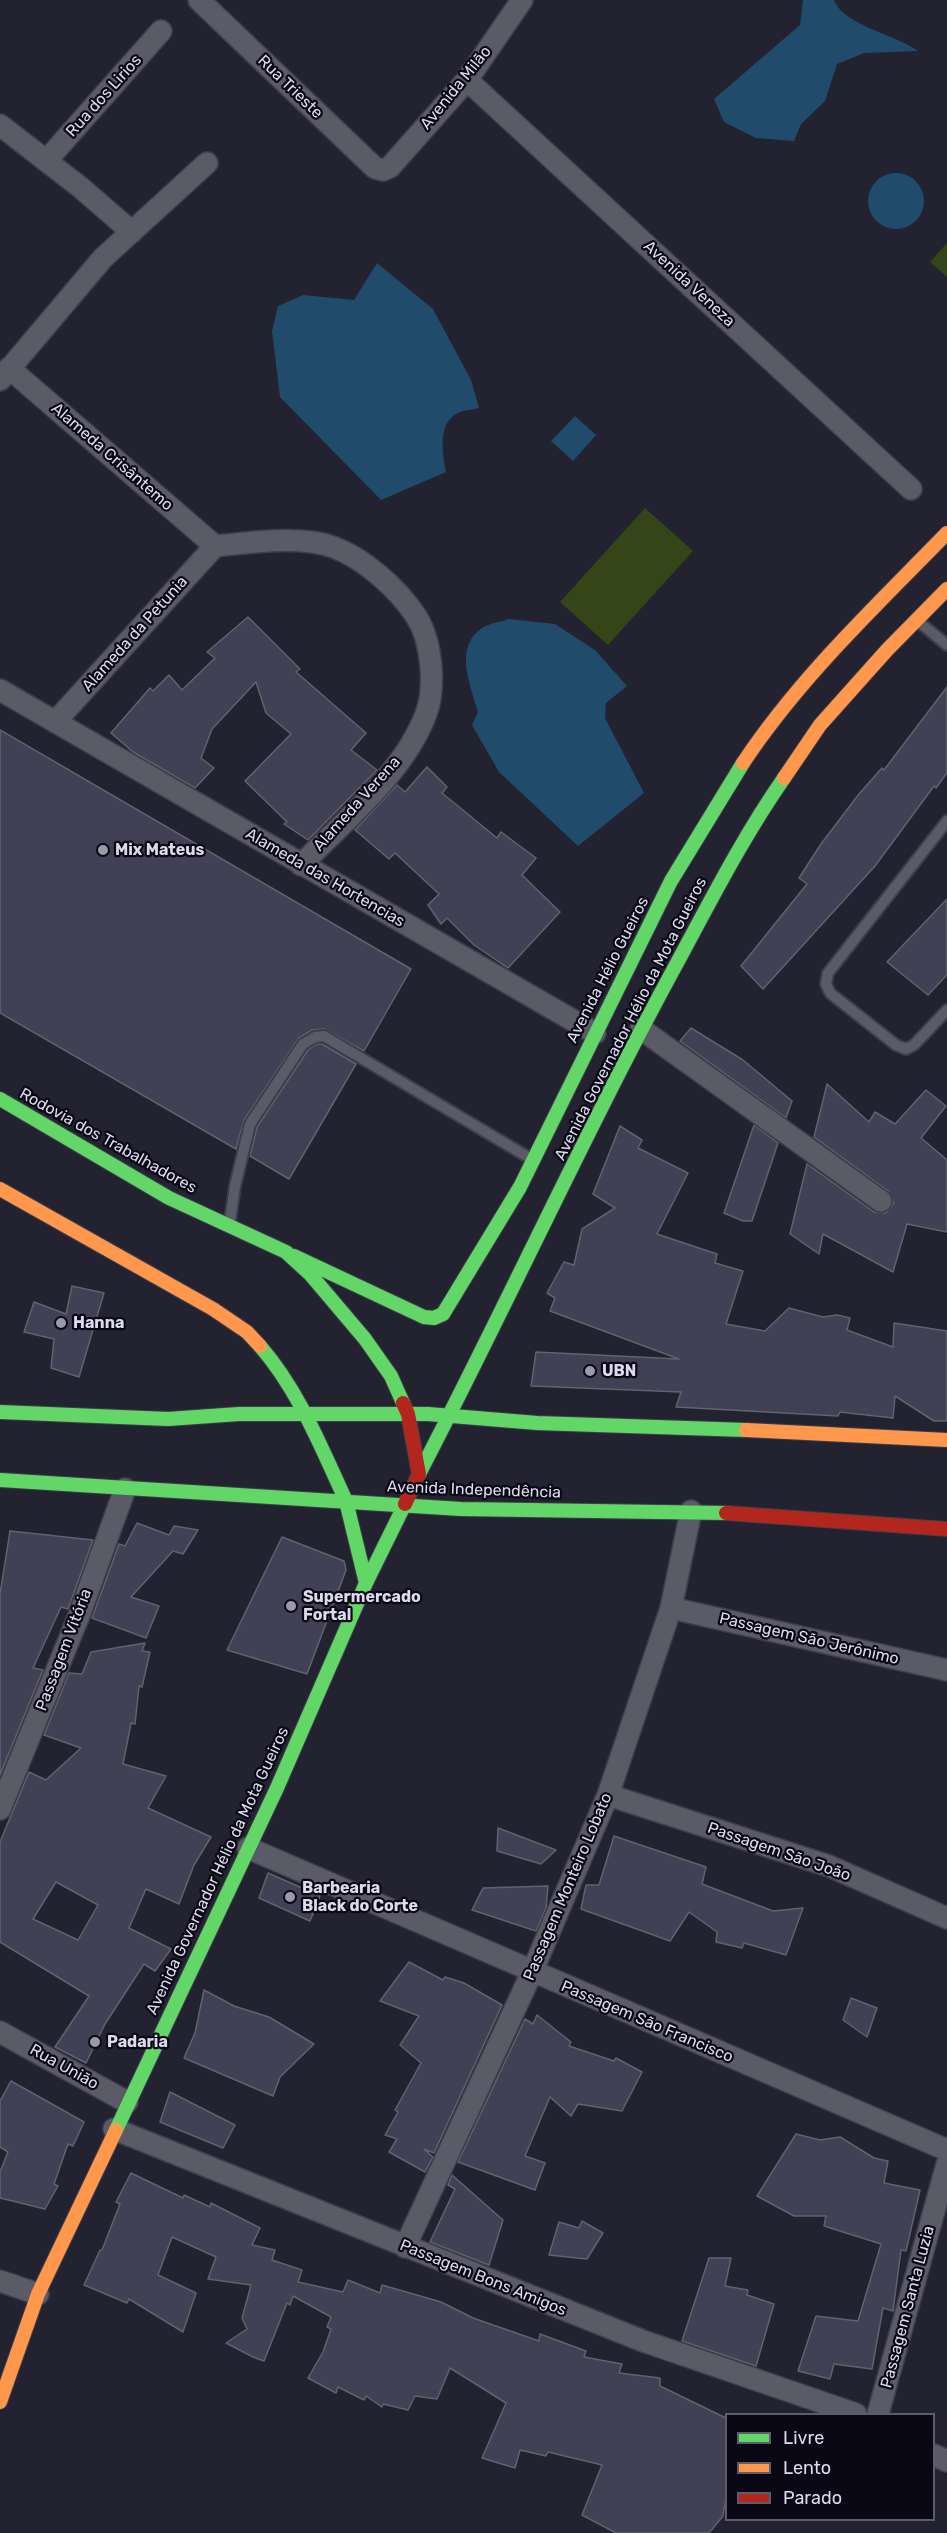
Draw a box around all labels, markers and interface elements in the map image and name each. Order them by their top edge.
street label: Avenida Milão [416,42,496,134]
street label: Rua dos Lirios [62,51,146,141]
street label: Rua Trieste [253,51,327,123]
street label: Avenida Veneza [639,237,739,331]
street label: Alameda Crisântemo [47,399,177,515]
street label: Alameda da Petunia [78,572,192,696]
street label: Alameda Verena [309,753,405,855]
street label: Alameda das Hortencias [242,825,408,931]
place label: Mix Mateus [115,840,204,860]
marker: Mix Mateus [96,843,110,857]
street label: Avenida Governador Hélio da Mota Gueiros [551,874,711,1164]
street label: Avenida Hélio Gueiros [563,894,653,1046]
street label: Rodovia dos Trabalhadores [16,1084,200,1198]
place label: Hanna [73,1313,124,1333]
marker: Hanna [54,1316,68,1330]
place label: UBN [602,1361,636,1381]
marker: UBN [583,1364,597,1378]
street label: Avenida Independência [387,1477,561,1503]
street label: Passagem Vitória [32,1586,96,1714]
place label: Supermercado Fortal [303,1587,421,1625]
marker: Supermercado Fortal [284,1599,298,1613]
street label: Passagem São Jerônimo [717,1609,901,1669]
street label: Avenida Governador Hélio da Mota Gueiros [143,1724,293,2018]
street label: Passagem Monteiro Lobato [520,1790,616,1984]
street label: Passagem São João [705,1819,853,1885]
place label: Barbearia Black do Corte [302,1878,418,1916]
marker: Barbearia Black do Corte [283,1890,297,1904]
street label: Passagem São Francisco [558,1977,736,2067]
place label: Padaria [107,2032,168,2052]
marker: Padaria [88,2035,102,2049]
street label: Rua União [26,2040,102,2094]
street label: Passagem Santa Luzia [877,2224,939,2390]
street label: Passagem Bons Amigos [397,2236,569,2320]
legend [725,2413,935,2521]
text: Livre [783,2427,824,2449]
text: Lento [783,2457,831,2479]
text: Parado [783,2487,842,2509]

